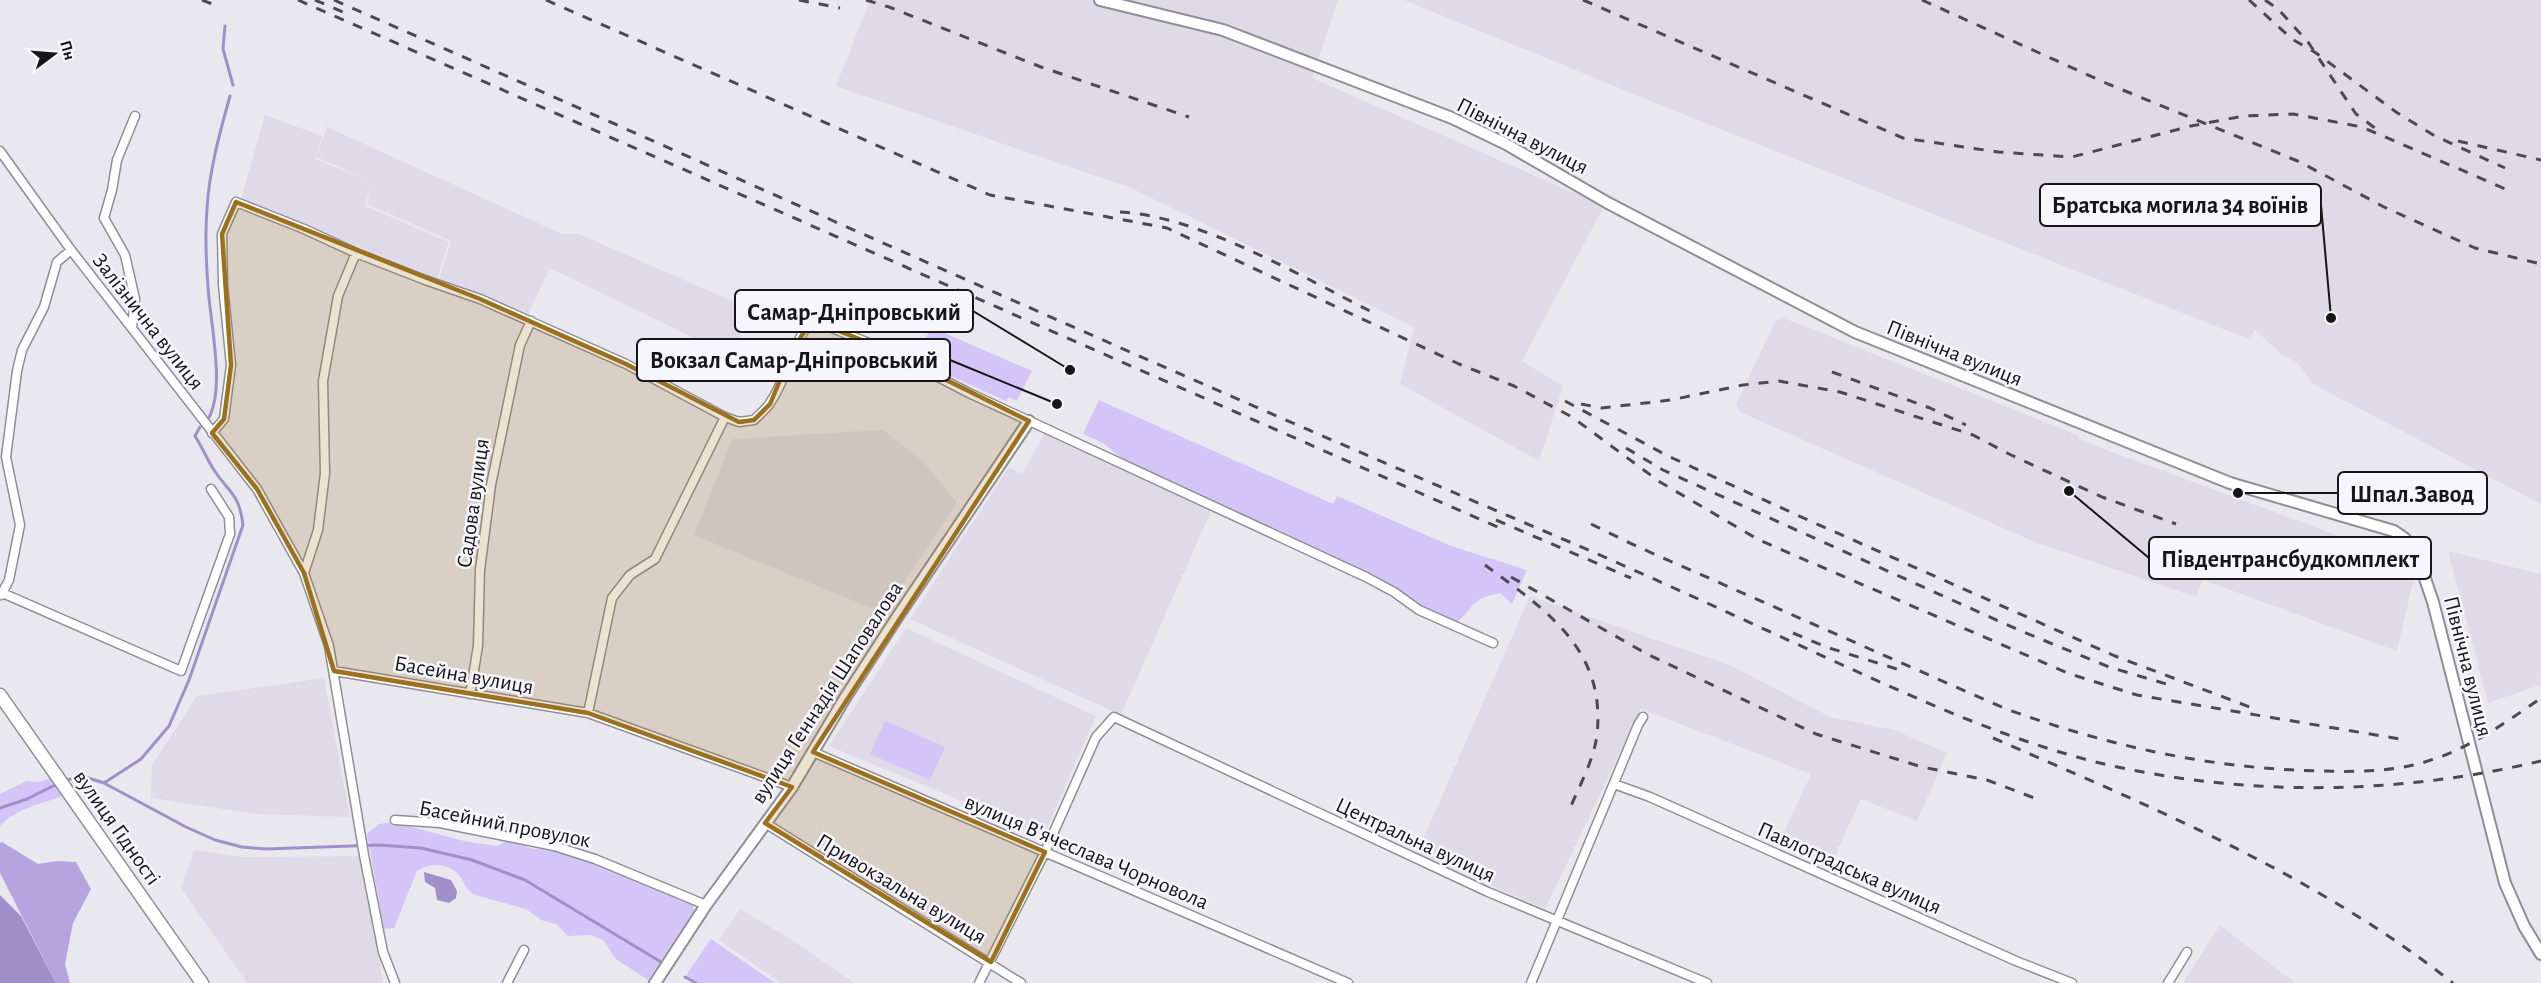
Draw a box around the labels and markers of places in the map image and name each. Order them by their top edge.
callout: Братська могила 34 воїнів [2040,184,2321,226]
callout: Самар-Дніпровський [735,290,973,332]
callout: Вокзал Самар-Дніпровський [637,339,950,381]
callout: Шпал.Завод [2338,472,2487,514]
callout: Південтрансбудкомплект [2149,537,2431,579]

